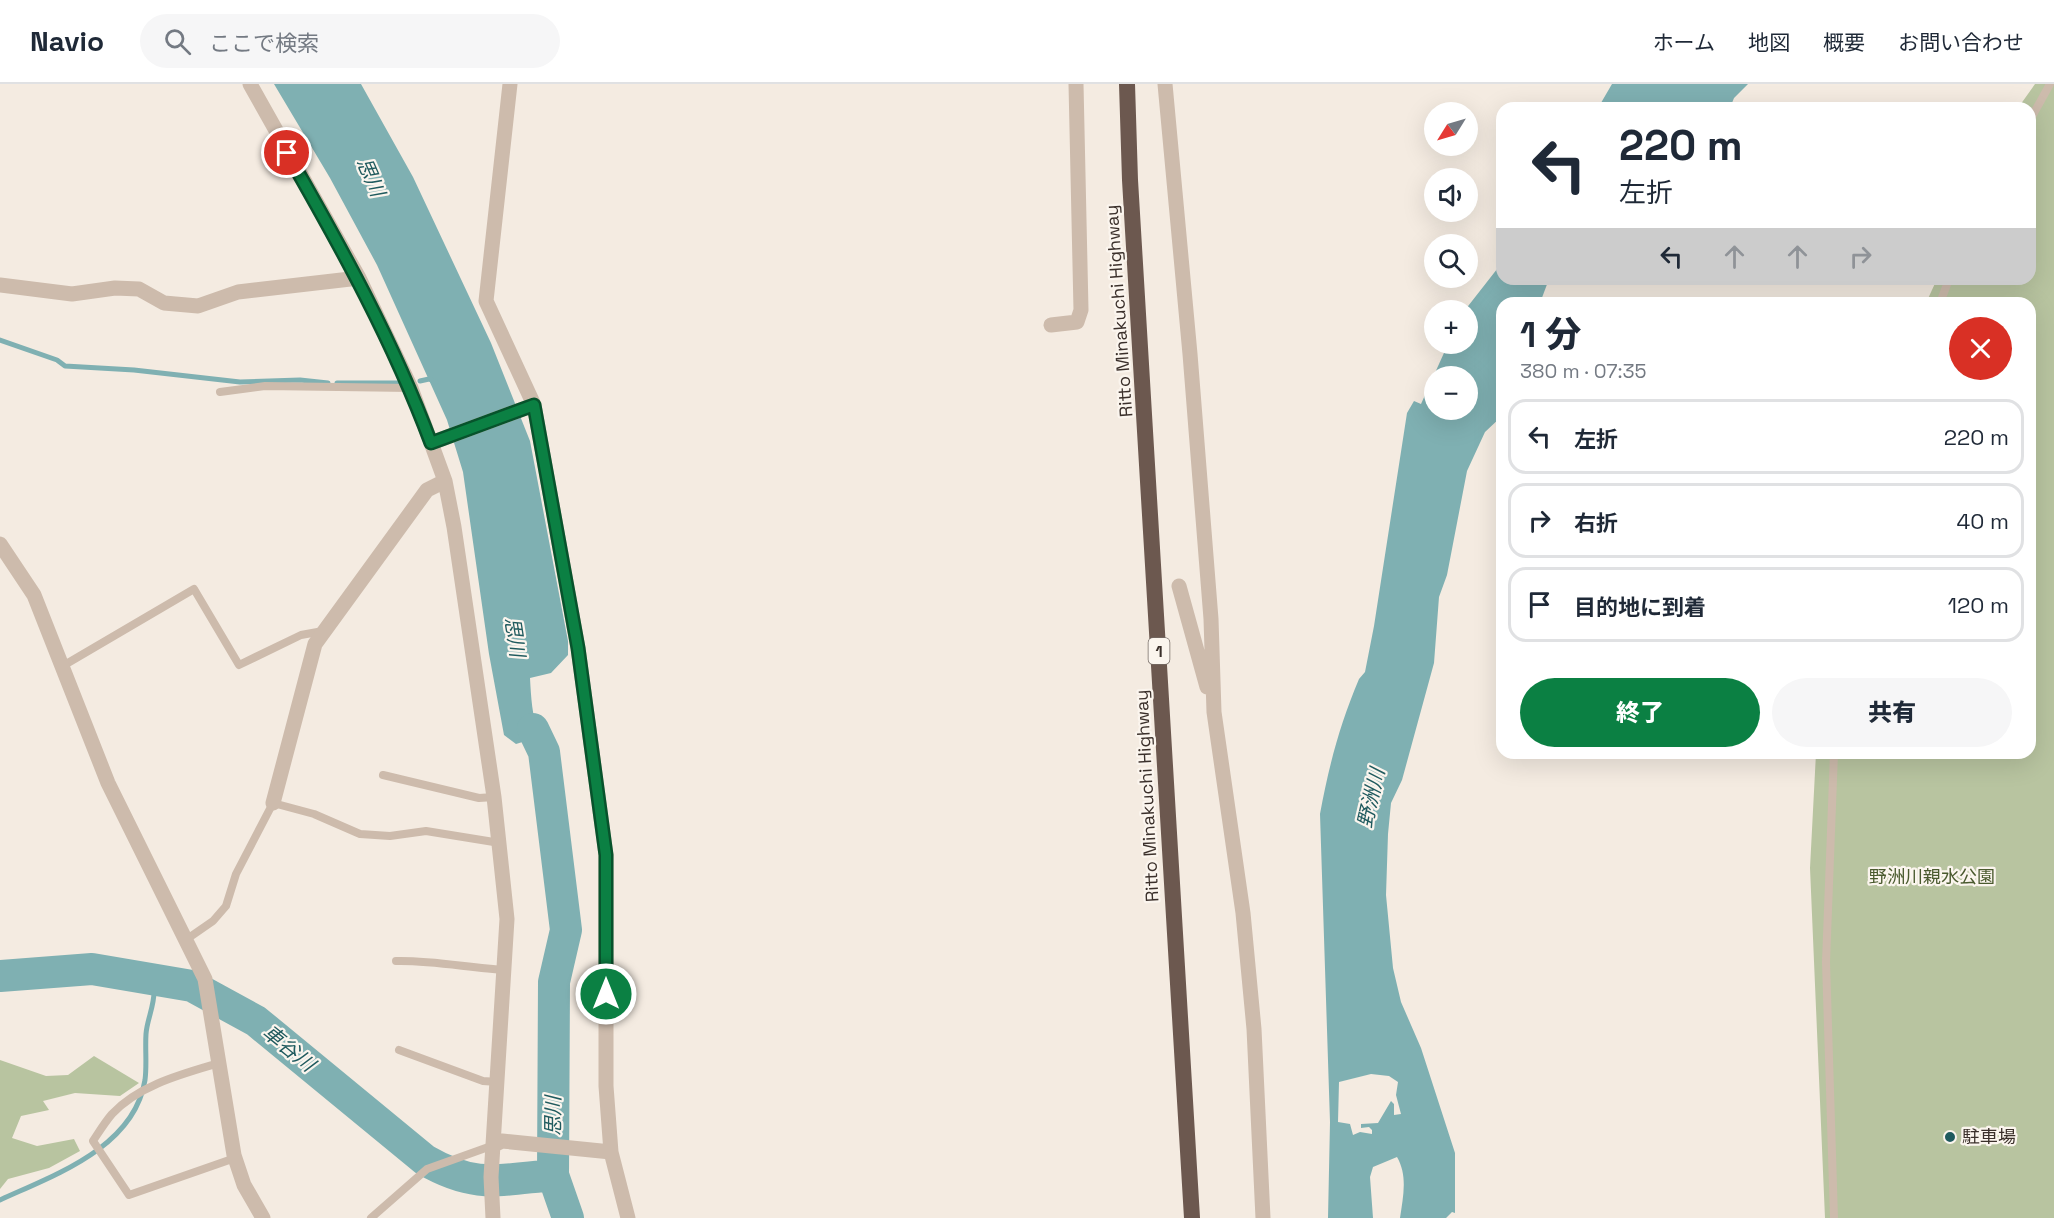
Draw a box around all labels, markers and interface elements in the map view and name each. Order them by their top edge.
search box [140,14,560,68]
text: Navio [30,23,104,59]
icon: search [161,25,194,58]
text: ここで検索 [209,29,319,57]
text: ホーム [1653,29,1715,56]
text: 地図 [1748,29,1790,56]
text: 概要 [1823,29,1865,56]
text: お問い合わせ [1898,29,2024,56]
north arrow [1424,102,1478,156]
map controls [1424,102,1478,420]
text: 220 m [1619,119,1743,172]
icon: left [1520,126,1598,204]
pin [261,127,312,178]
icon: arrive [270,136,303,169]
water label: 思川 [351,153,392,202]
button: sound [1424,168,1478,222]
text: 左折 [1619,175,1673,210]
street label: Ritto Minakuchi Highway [1100,204,1137,418]
button: search [1424,234,1478,288]
icon: left [1655,240,1688,273]
icon: ahead [1718,240,1751,273]
icon: ahead [1781,240,1814,273]
icon: right [1844,240,1877,273]
button: + [1424,300,1478,354]
text: 1 分 [1520,312,1581,358]
button: close [1949,317,2012,380]
text: 380 m · 07:35 [1520,358,1647,384]
button: − [1424,366,1478,420]
icon: left [1523,420,1556,453]
text: 220 m [1944,423,2009,451]
text: 左折 [1574,425,1618,453]
icon: right [1523,504,1556,537]
text: 40 m [1957,507,2009,535]
text: 右折 [1574,509,1618,537]
icon: arrive [1523,588,1556,621]
text: 120 m [1948,591,2009,619]
text: 目的地に到着 [1574,593,1706,621]
water label: 思川 [499,615,531,661]
road number: 1 [1148,638,1170,664]
button: 終了 [1520,678,1760,747]
button: 共有 [1772,678,2012,747]
street label: Ritto Minakuchi Highway [1129,689,1164,903]
water label: 野洲川 [1352,764,1391,830]
park label: 野洲川親水公園 [1869,865,1995,888]
position arrow [574,962,638,1026]
water label: 車谷川 [258,1019,322,1078]
water label: 思川 [540,1094,566,1136]
place label: 駐車場 [1962,1125,2016,1148]
marker: 駐車場 [1943,1130,1957,1144]

